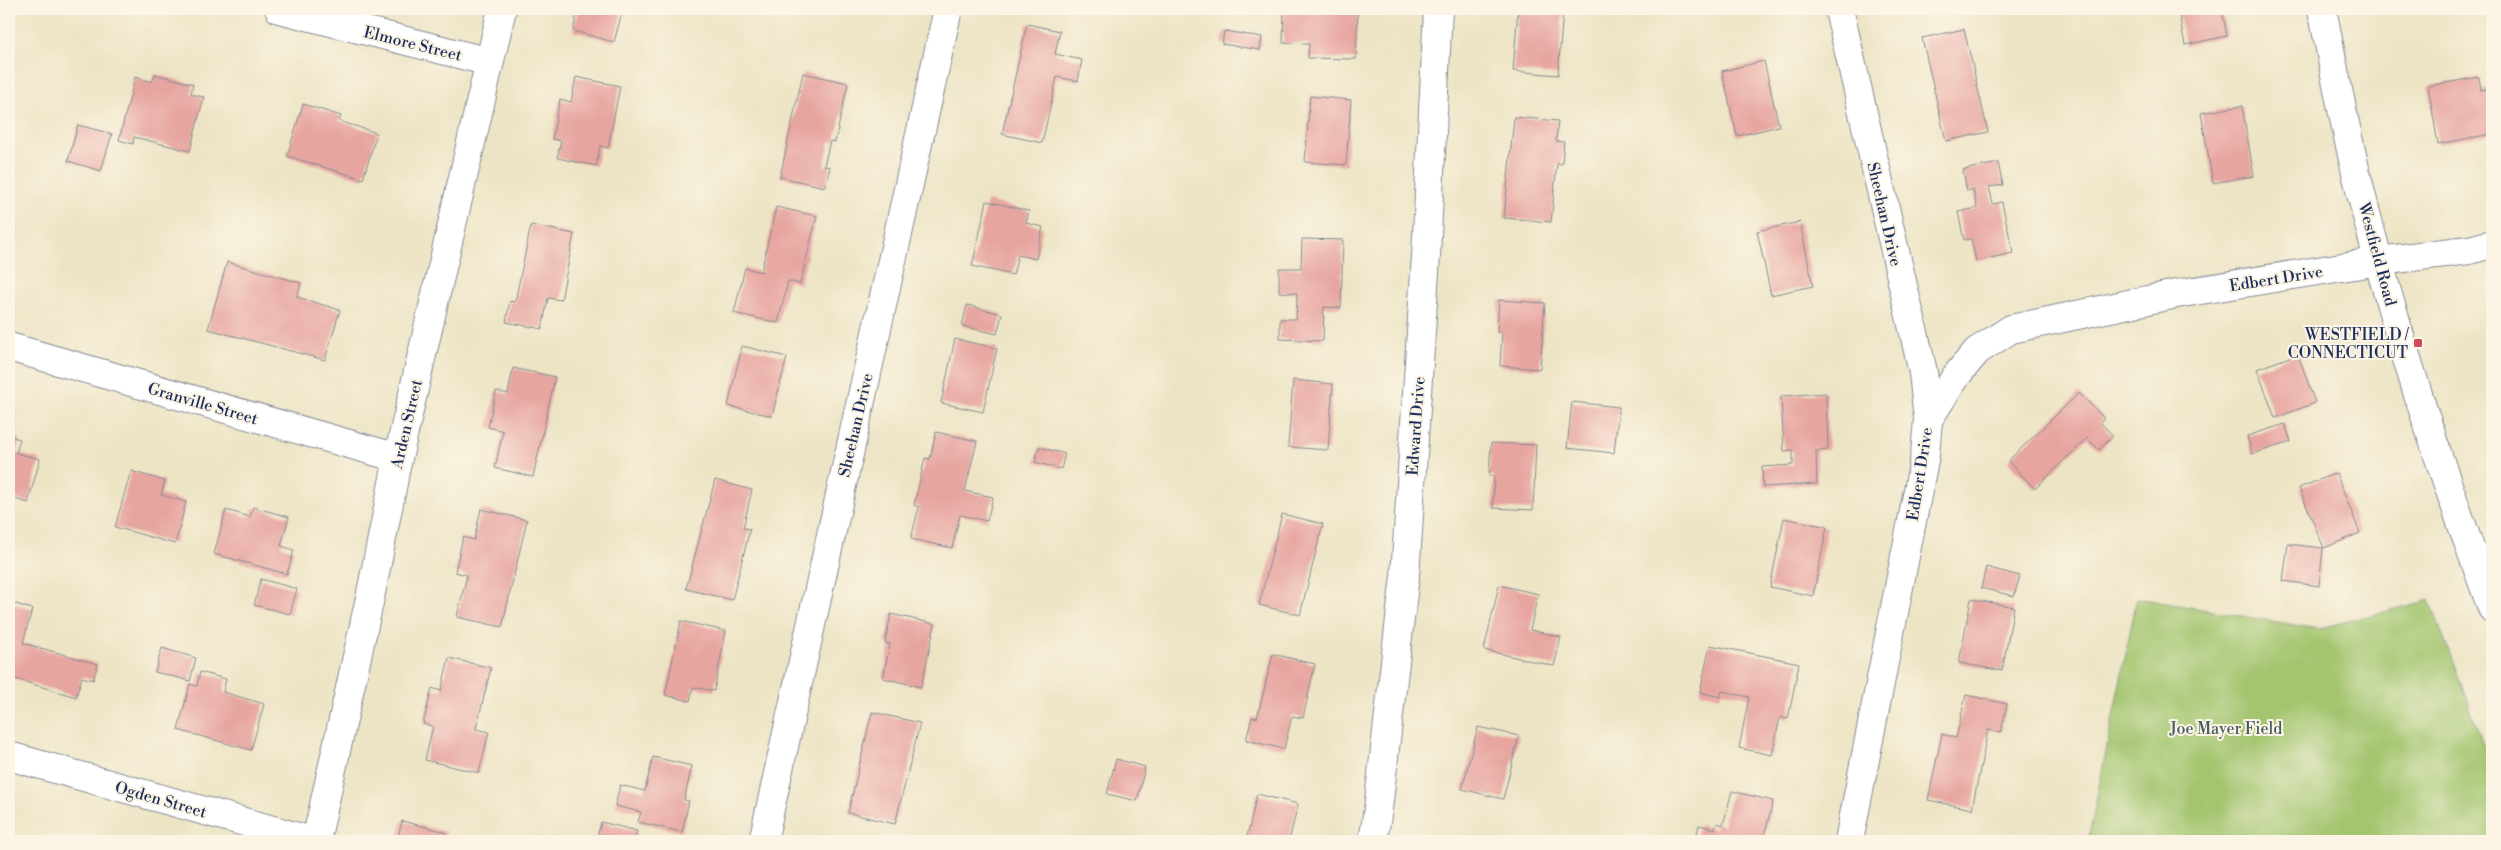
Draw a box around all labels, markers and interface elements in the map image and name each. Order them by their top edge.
street label: Elmore Street [362,22,464,66]
street label: Sheehan Drive [1862,160,1906,268]
street label: Westfield Road [2353,199,2400,308]
street label: Edbert Drive [2228,262,2324,296]
place label: WESTFIELD / CONNECTICUT [2288,325,2409,363]
marker: WESTFIELD / CONNECTICUT [2412,337,2424,349]
street label: Sheehan Drive [834,371,878,479]
street label: Edward Drive [1403,376,1429,476]
street label: Arden Street [387,377,427,472]
street label: Granville Street [145,379,260,429]
street label: Edbert Drive [1903,426,1937,522]
park label: Joe Mayer Field [2169,719,2282,739]
street label: Ogden Street [113,777,209,823]

